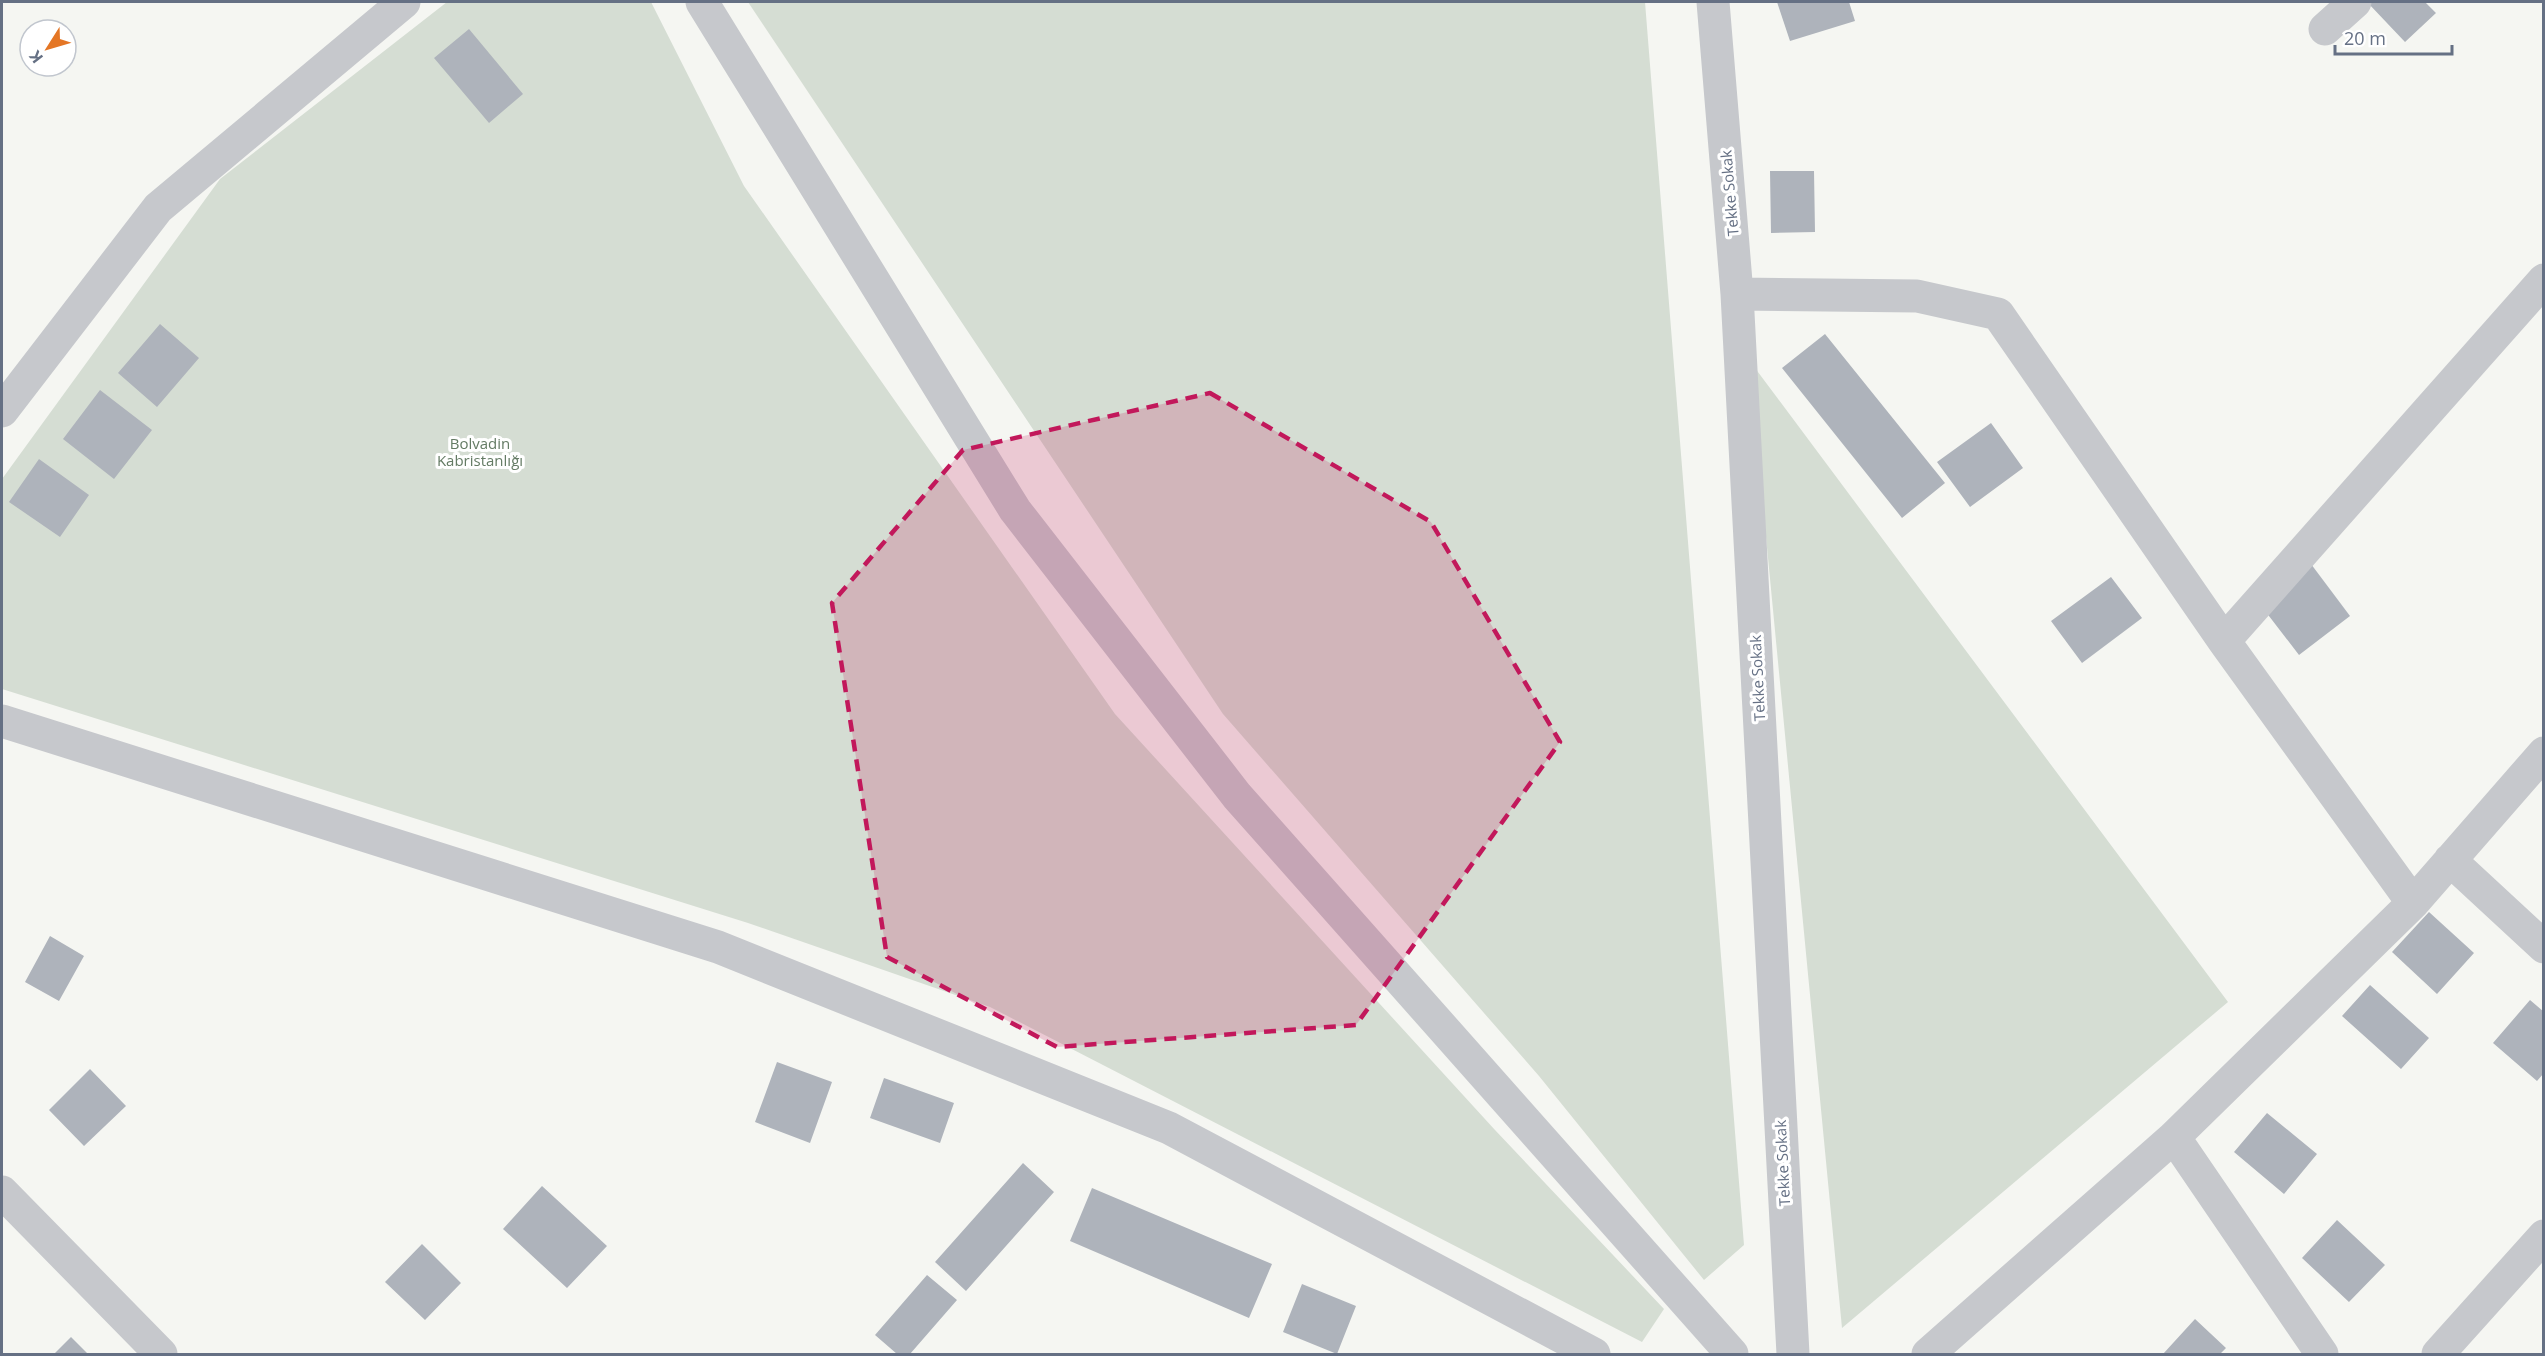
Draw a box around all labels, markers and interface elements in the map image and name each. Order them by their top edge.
north arrow [18,18,78,78]
scale bar [2335,18,2452,56]
text: 20 m [2344,26,2386,50]
text: K [24,46,48,68]
street label: Tekke Sokak [1715,149,1743,237]
park label: Bolvadin Kabristanlığı [437,433,523,470]
street label: Tekke Sokak [1745,634,1769,722]
street label: Tekke Sokak [1770,1119,1794,1207]

